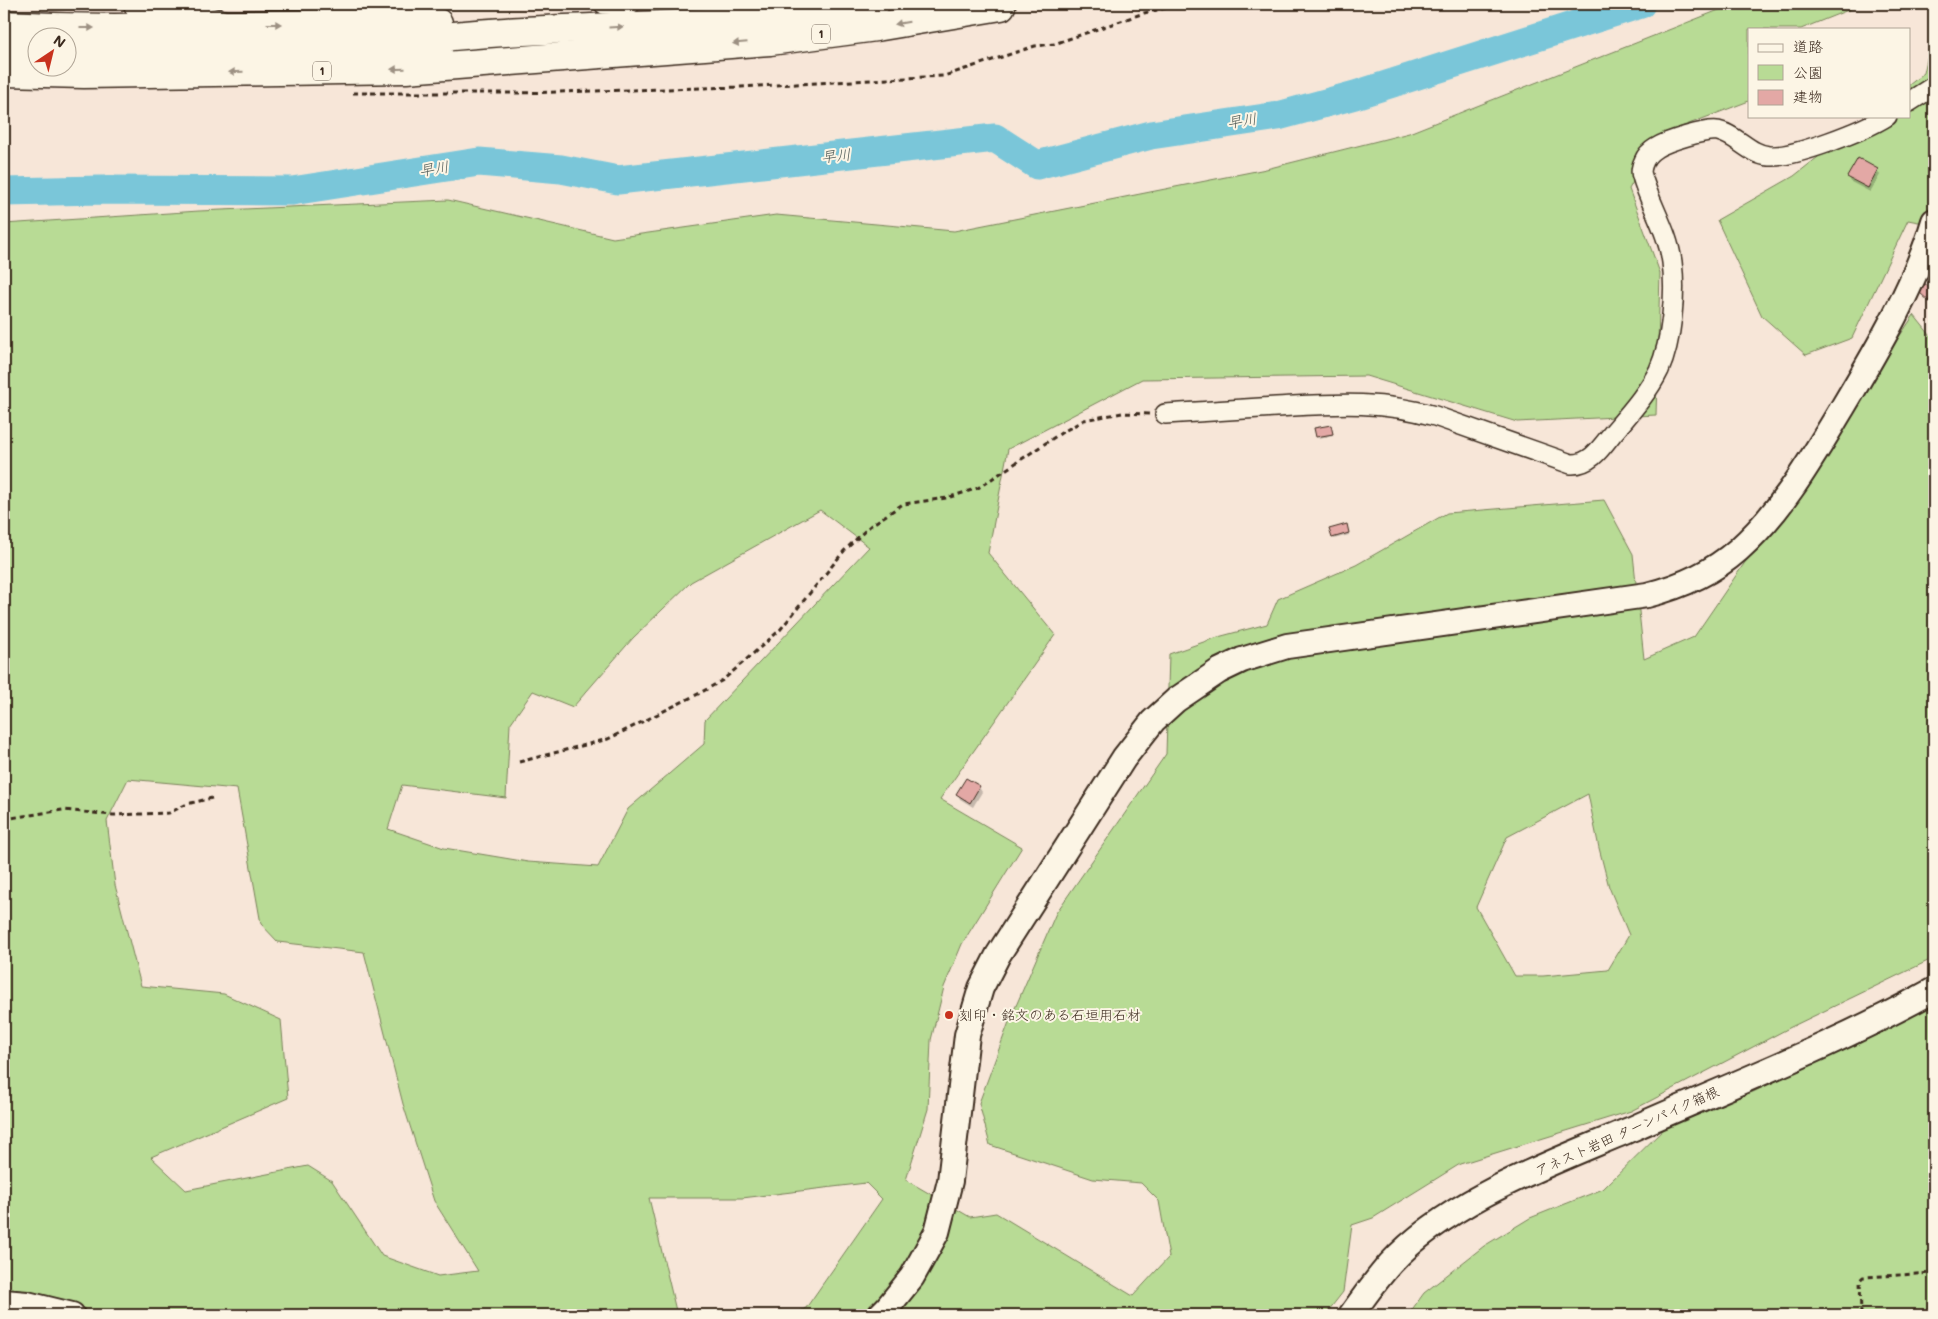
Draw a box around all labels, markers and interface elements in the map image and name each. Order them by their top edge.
one-way arrow [893,19,909,27]
one-way arrow [266,20,282,28]
one-way arrow [608,23,624,31]
one-way arrow [80,24,96,32]
road number: 1 [812,24,830,44]
north arrow [28,28,78,78]
legend [1748,28,1910,118]
text: N [50,30,70,52]
text: 道路 [1793,36,1823,56]
one-way arrow [732,39,748,47]
road number: 1 [313,61,331,80]
text: 公園 [1793,62,1823,82]
one-way arrow [390,65,406,73]
one-way arrow [228,68,244,76]
text: 建物 [1793,86,1823,106]
water label: 早川 [1225,108,1258,132]
water label: 早川 [820,143,852,167]
water label: 早川 [417,156,450,180]
place label: 刻印・銘文のある石垣用石材 [959,1005,1141,1024]
marker: 刻印・銘文のある石垣用石材 [943,1009,955,1021]
street label: アネスト岩田 ターンパイク箱根 [1532,1081,1722,1180]

